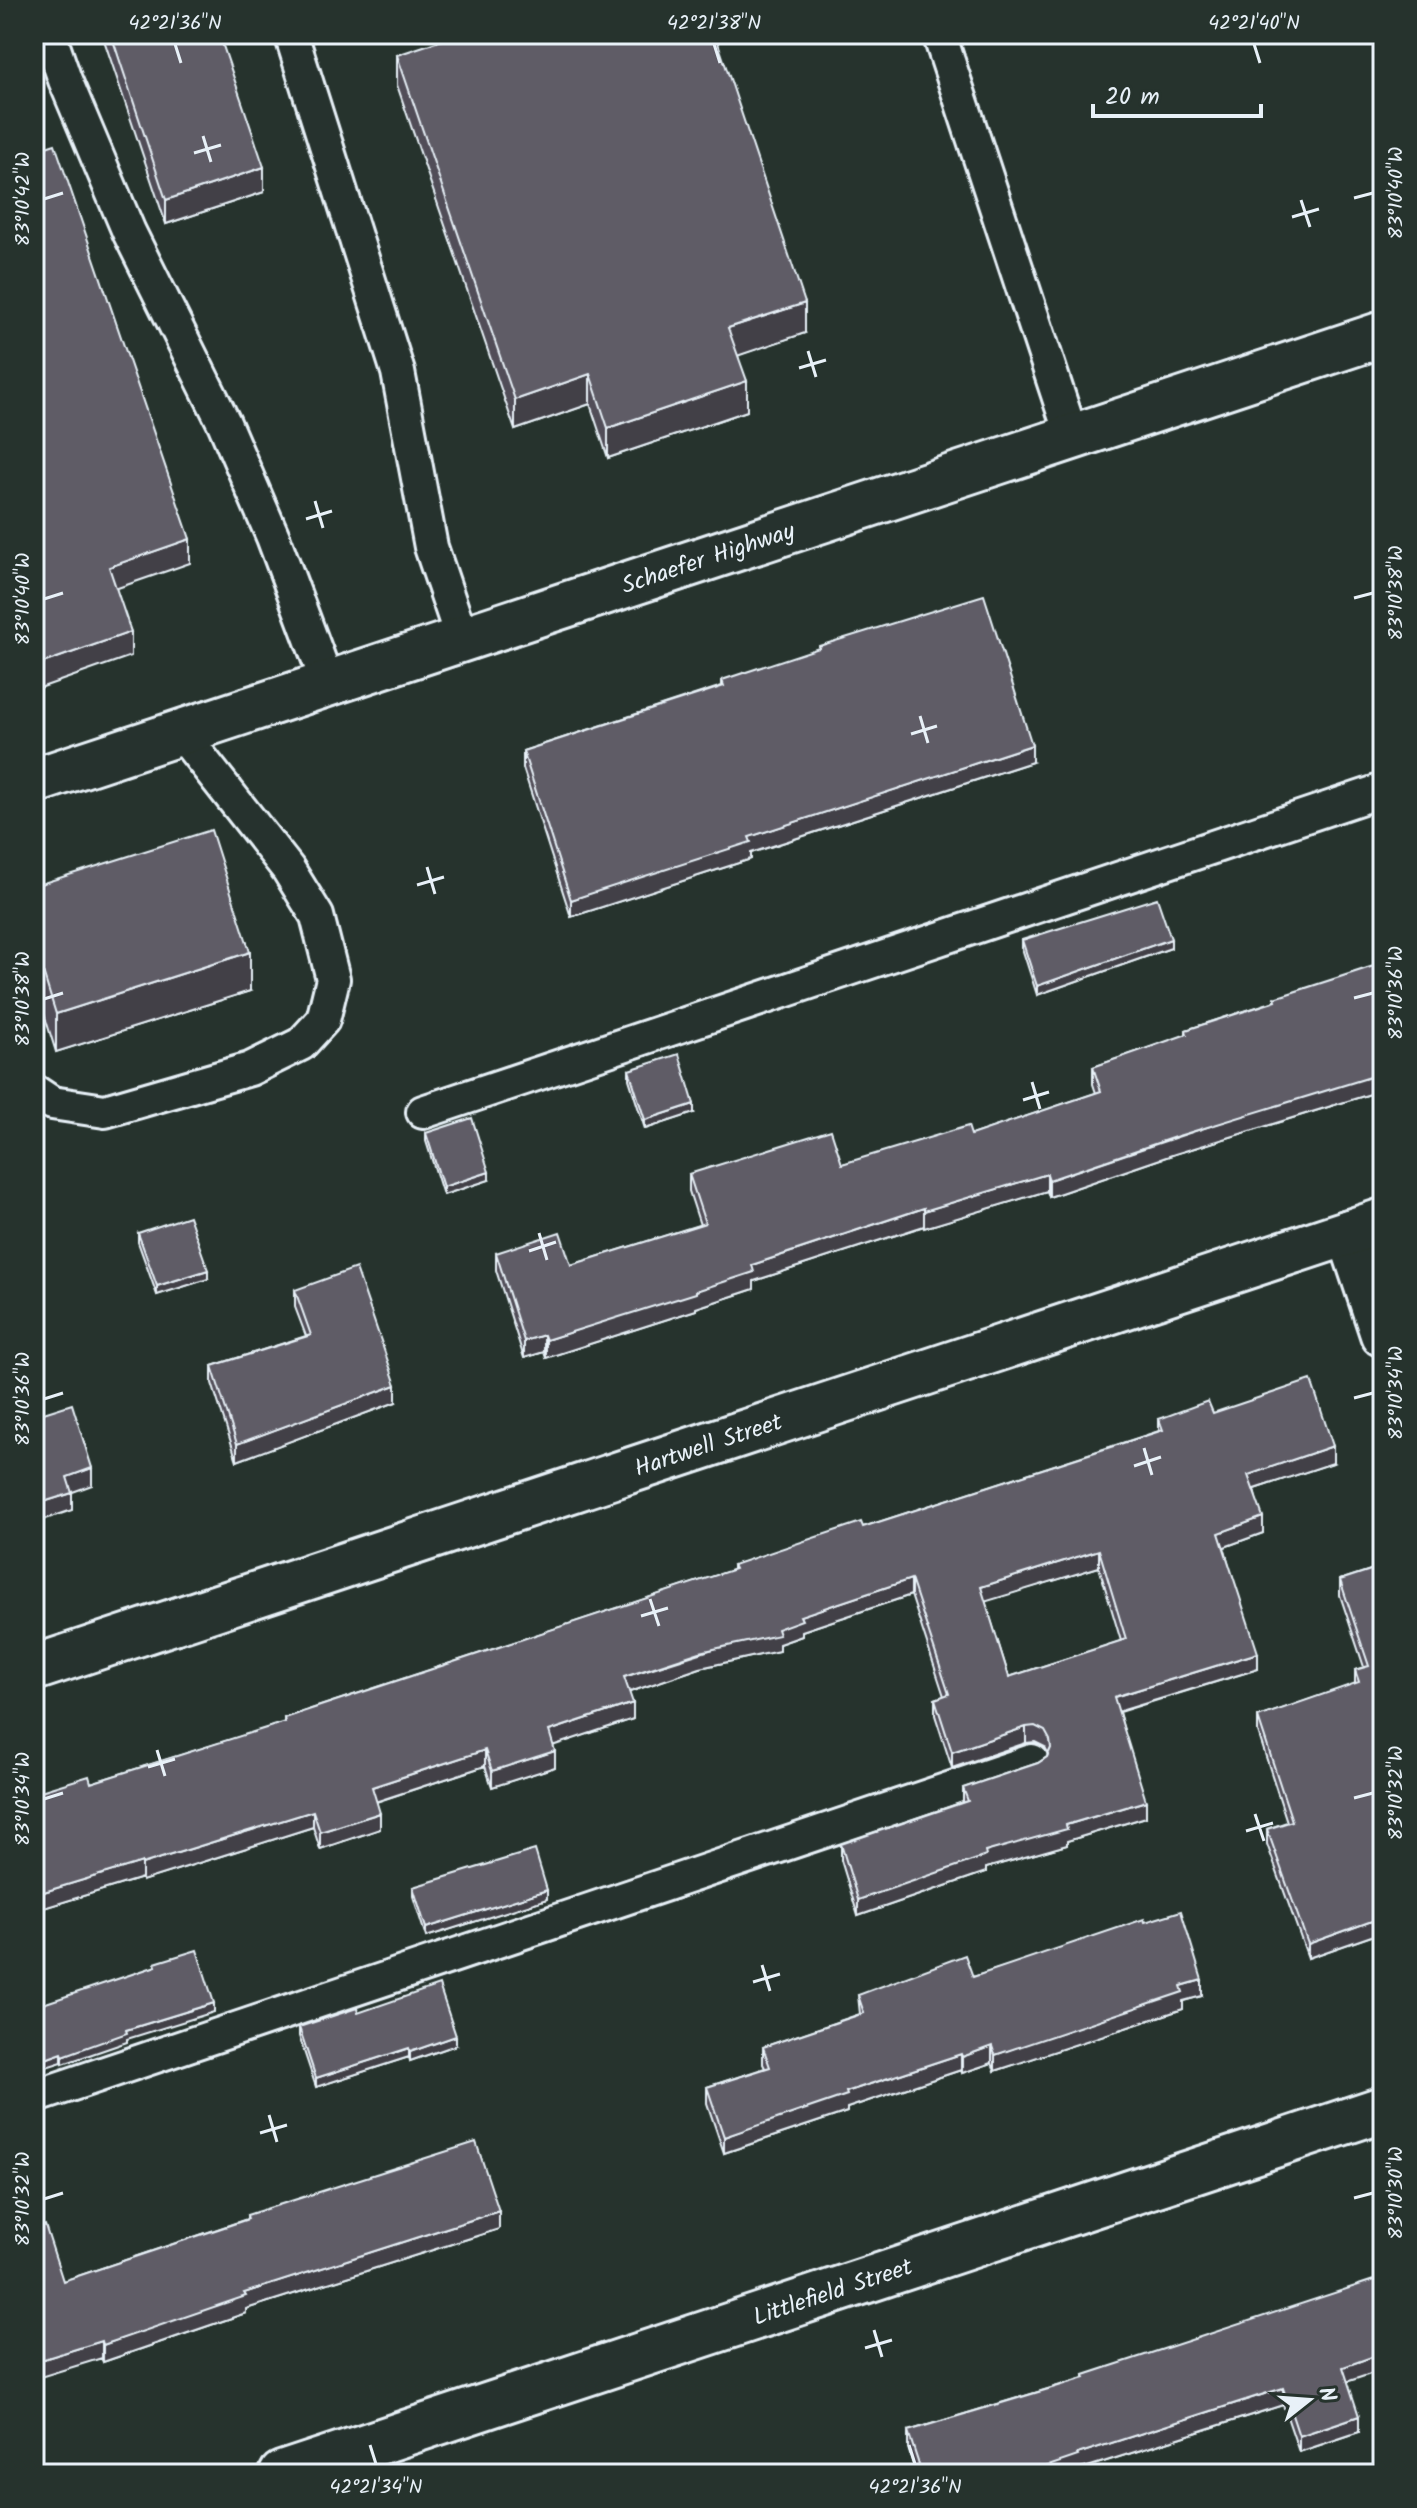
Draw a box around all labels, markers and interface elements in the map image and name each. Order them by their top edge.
text: 42°21'36"N [129,8,221,40]
text: 42°21'38"N [667,8,761,40]
text: 42°21'40"N [1208,8,1300,40]
scale bar [1093,68,1261,118]
text: 20 m [1105,78,1160,117]
text: 83°10'40"W [1381,147,1413,239]
text: 83°10'42"W [8,152,40,246]
street label: Schaefer Highway [617,512,801,606]
text: 83°10'38"W [1381,545,1413,641]
text: 83°10'40"W [8,553,40,645]
text: 83°10'36"W [1381,946,1413,1040]
text: 83°10'38"W [8,951,40,1047]
text: 83°10'34"W [1381,1346,1413,1440]
text: 83°10'36"W [8,1352,40,1446]
street label: Hartwell Street [629,1403,788,1489]
text: 83°10'32"W [1381,1746,1413,1840]
text: 83°10'34"W [8,1752,40,1846]
text: 83°10'30"W [1381,2146,1413,2240]
text: 83°10'32"W [8,2152,40,2246]
street label: Littlefield Street [748,2248,919,2338]
north arrow [1269,2360,1349,2440]
text: N [1307,2383,1345,2407]
text: 42°21'34"N [330,2472,422,2504]
text: 42°21'36"N [869,2472,961,2504]

